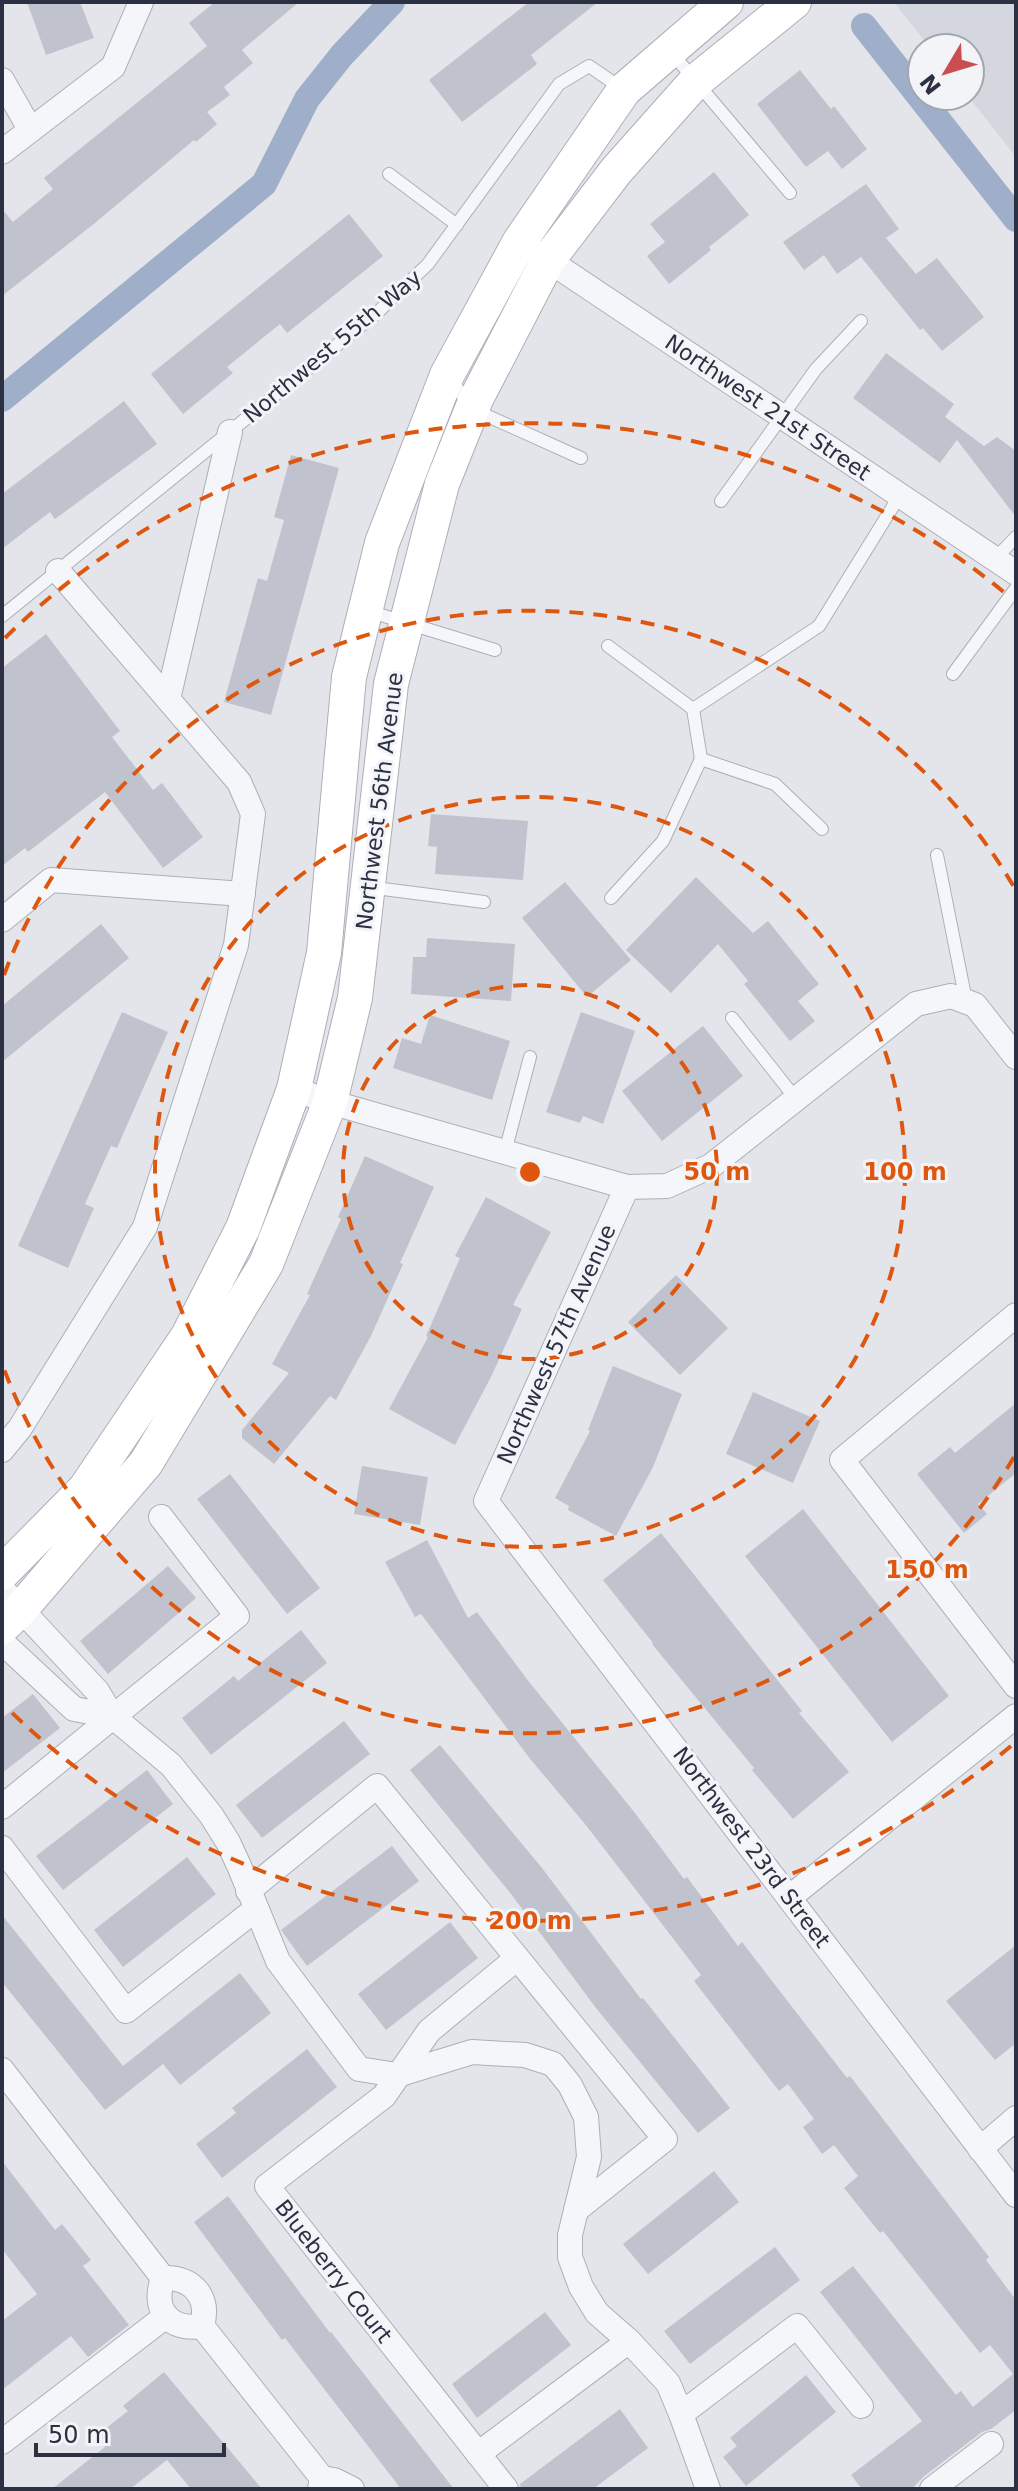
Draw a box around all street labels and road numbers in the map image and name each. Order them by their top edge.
street label: Northwest 55th Way [238,265,426,428]
street label: Northwest 21st Street [660,329,875,486]
street label: Northwest 56th Avenue [351,671,408,931]
street label: Northwest 57th Avenue [492,1221,621,1468]
street label: Northwest 23rd Street [668,1742,835,1953]
street label: Blueberry Court [270,2195,397,2348]

